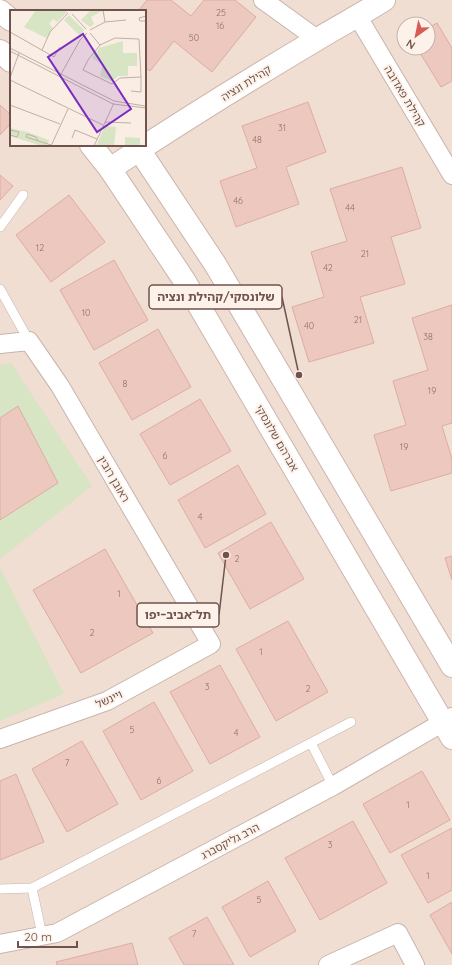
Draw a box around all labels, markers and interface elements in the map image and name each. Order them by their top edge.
house number: 25 [216,7,226,18]
inset map [10,10,146,146]
north arrow [396,16,436,56]
house number: 16 [216,20,224,31]
house number: 50 [189,32,199,43]
text: N [403,36,418,52]
street label: קהילת ונציה [218,62,274,104]
street label: קהילת פאדובה [381,63,429,129]
house number: 31 [278,122,286,133]
house number: 48 [252,134,262,145]
house number: 46 [233,195,243,206]
house number: 44 [345,202,355,213]
house number: 12 [36,242,44,253]
house number: 21 [361,248,369,259]
house number: 42 [323,262,333,273]
callout: שלונסקי/קהילת ונציה [149,285,282,309]
text: שלונסקי/קהילת ונציה [157,289,275,304]
house number: 10 [82,307,90,318]
house number: 21 [354,314,362,325]
house number: 40 [304,320,314,331]
house number: 38 [423,331,433,342]
house number: 8 [123,378,128,389]
house number: 19 [428,385,436,396]
street label: אברהם שלונסקי [252,402,302,474]
house number: 19 [400,441,408,452]
house number: 6 [163,450,168,461]
street label: ראובן רובין [95,453,133,505]
house number: 4 [198,511,203,522]
house number: 2 [235,553,240,564]
house number: 1 [117,588,121,599]
callout: תל־אביב–יפו [137,603,219,627]
text: תל־אביב–יפו [145,607,211,622]
house number: 2 [90,627,95,638]
house number: 1 [259,646,263,657]
house number: 3 [205,681,210,692]
house number: 2 [306,683,311,694]
street label: ויינשל [93,687,125,711]
house number: 5 [130,724,135,735]
house number: 4 [234,727,239,738]
house number: 7 [65,757,70,768]
house number: 6 [157,775,162,786]
house number: 1 [406,799,410,810]
street label: הרב גליקסברג [198,820,262,862]
house number: 3 [328,839,333,850]
house number: 1 [426,870,430,881]
house number: 5 [257,894,262,905]
scale bar [18,923,77,949]
house number: 7 [192,928,197,939]
text: 20 m [24,929,52,944]

